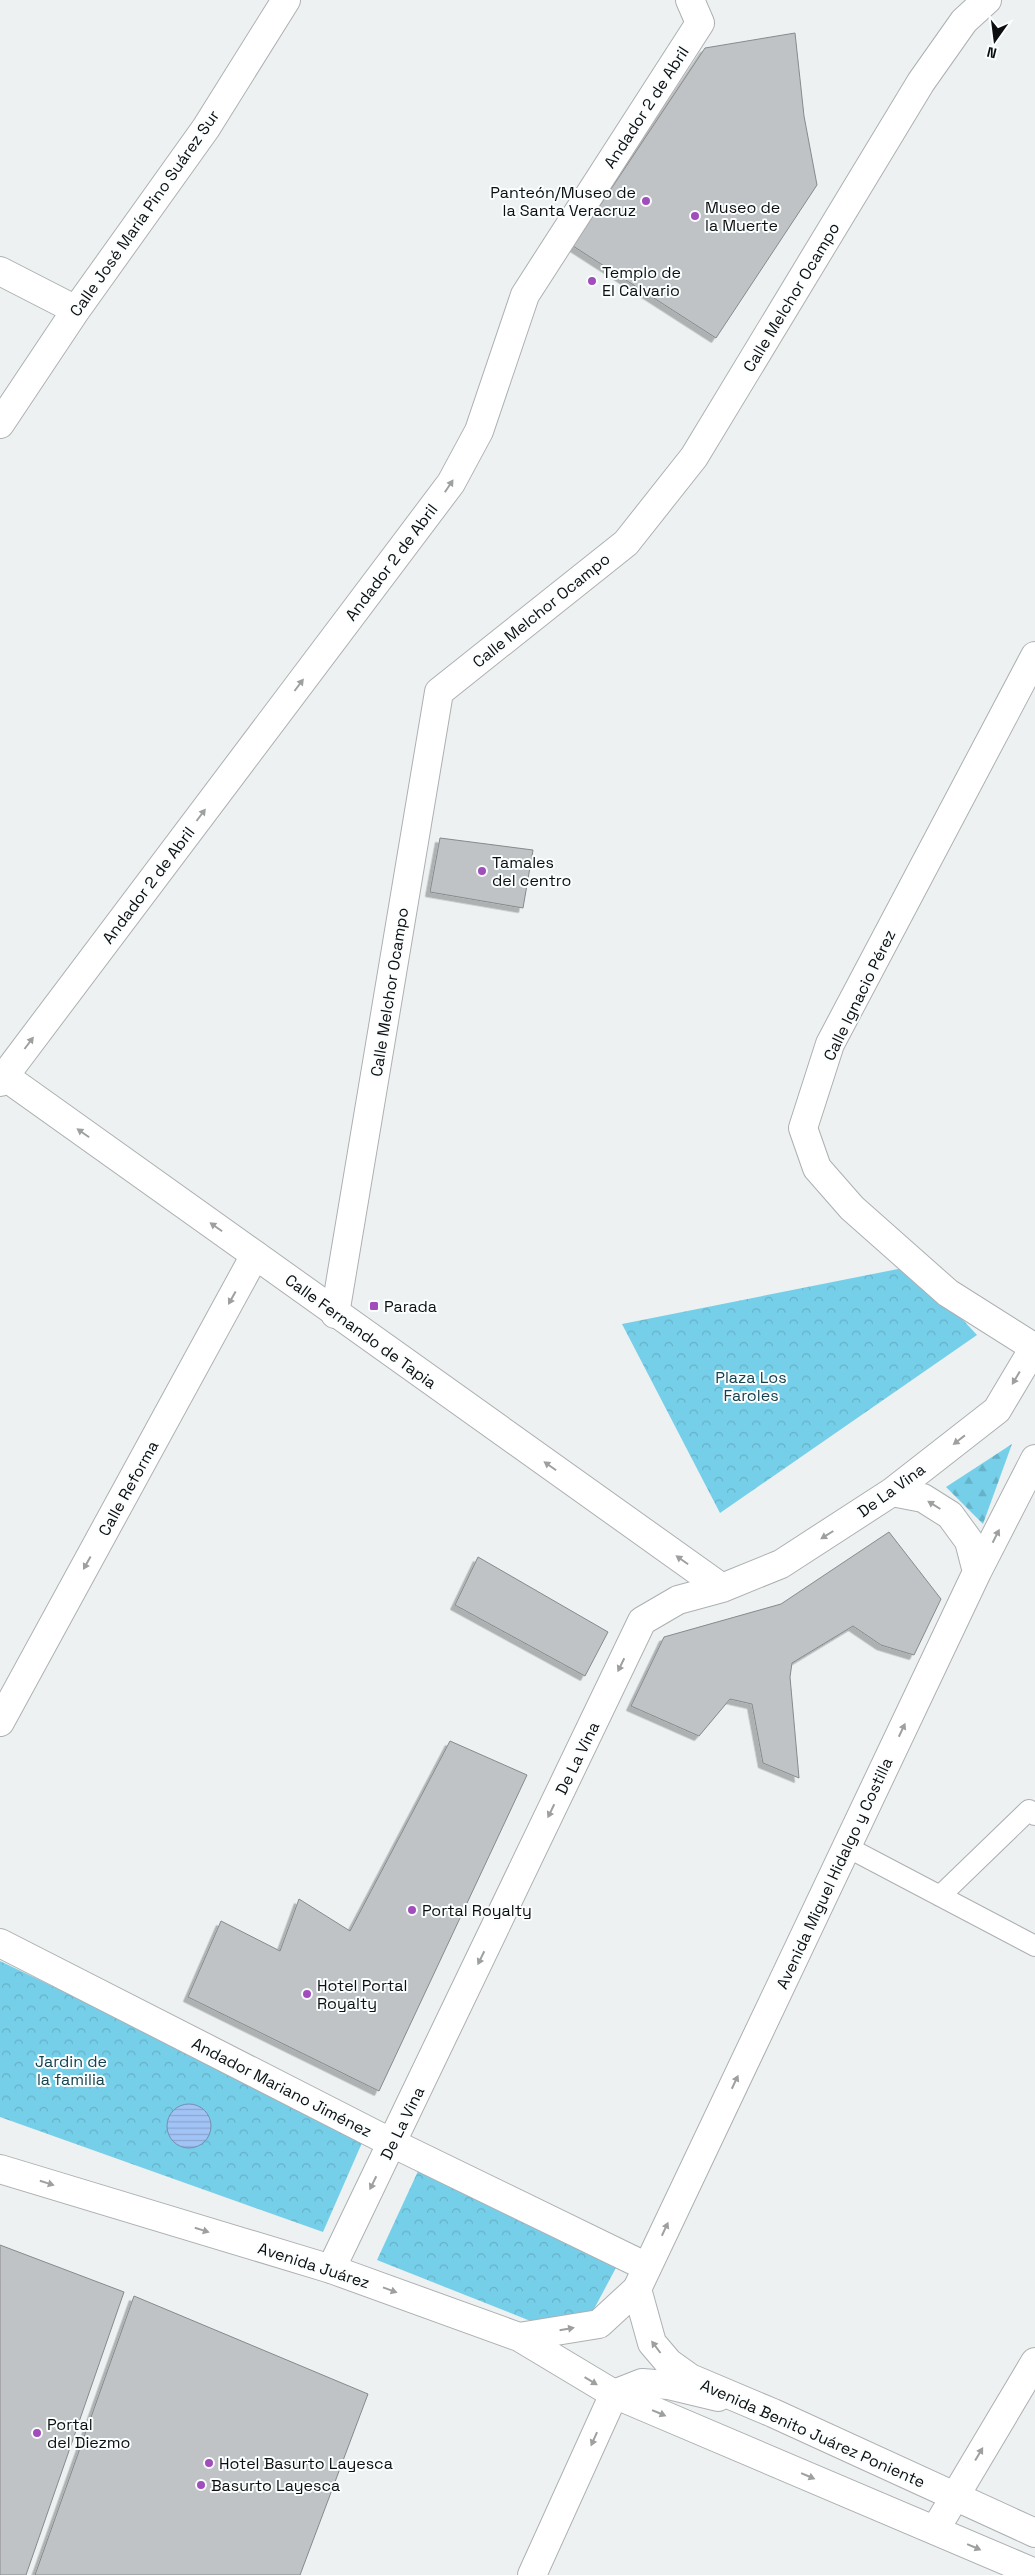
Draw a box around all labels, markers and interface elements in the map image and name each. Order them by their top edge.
north arrow [970,15,1020,65]
street label: Andador 2 de Abril [599,42,694,172]
text: N [985,43,999,62]
street label: Calle José María Pino Suárez Sur [65,106,224,321]
place label: Panteón/Museo de la Santa Veracruz [490,182,636,221]
marker: Panteón/Museo de la Santa Veracruz [640,195,652,207]
place label: Museo de la Muerte [705,197,780,236]
marker: Museo de la Muerte [689,210,701,222]
street label: Calle Melchor Ocampo [738,219,844,376]
place label: Templo de El Calvario [602,262,681,301]
marker: Templo de El Calvario [586,275,598,287]
one-way arrow [444,479,454,492]
street label: Andador 2 de Abril [341,500,442,625]
street label: Calle Melchor Ocampo [468,548,614,672]
one-way arrow [293,679,304,692]
one-way arrow [195,809,206,822]
street label: Andador 2 de Abril [98,823,199,948]
place label: Tamales del centro [492,852,571,891]
marker: Tamales del centro [476,865,488,877]
street label: Calle Melchor Ocampo [366,906,413,1078]
street label: Calle Ignacio Pérez [819,926,900,1064]
one-way arrow [24,1036,34,1050]
one-way arrow [76,1128,90,1138]
one-way arrow [209,1222,222,1232]
street label: Calle Fernando de Tapia [281,1269,441,1393]
one-way arrow [228,1290,236,1305]
place label: Parada [384,1296,437,1317]
marker: Parada [368,1300,380,1312]
park label: Plaza Los Faroles [715,1367,787,1406]
one-way arrow [1012,1371,1021,1384]
one-way arrow [952,1435,965,1445]
street label: Calle Reforma [94,1437,163,1540]
street label: De La Vina [853,1459,929,1522]
one-way arrow [543,1461,556,1471]
one-way arrow [927,1500,941,1509]
one-way arrow [992,1529,1000,1543]
one-way arrow [820,1530,833,1540]
one-way arrow [675,1555,689,1565]
one-way arrow [82,1556,91,1570]
one-way arrow [617,1658,625,1672]
street label: De La Vina [551,1718,604,1798]
one-way arrow [898,1722,907,1737]
street label: Avenida Miguel Hidalgo y Costilla [771,1754,897,1992]
one-way arrow [547,1804,555,1819]
place label: Portal Royalty [422,1900,532,1921]
marker: Portal Royalty [406,1904,418,1916]
one-way arrow [477,1951,485,1965]
place label: Hotel Portal Royalty [317,1975,407,2014]
marker: Hotel Portal Royalty [301,1988,313,2000]
street label: Andador Mariano Jiménez [188,2033,375,2142]
park label: Jardin de la familia [35,2051,107,2090]
one-way arrow [731,2075,739,2089]
street label: De La Vina [376,2083,429,2163]
one-way arrow [369,2176,377,2190]
one-way arrow [39,2180,54,2188]
one-way arrow [661,2221,669,2236]
one-way arrow [195,2227,210,2235]
street label: Avenida Juárez [255,2238,372,2293]
one-way arrow [383,2287,398,2295]
one-way arrow [560,2325,576,2333]
one-way arrow [651,2341,662,2354]
street label: Avenida Benito Juárez Poniente [697,2374,928,2493]
one-way arrow [584,2376,597,2385]
one-way arrow [652,2410,666,2418]
place label: Portal del Diezmo [47,2414,131,2453]
marker: Portal del Diezmo [31,2427,43,2439]
one-way arrow [589,2432,597,2446]
one-way arrow [975,2448,984,2461]
place label: Hotel Basurto Layesca [219,2453,393,2474]
marker: Hotel Basurto Layesca [203,2457,215,2469]
one-way arrow [801,2473,816,2481]
place label: Basurto Layesca [211,2475,340,2496]
marker: Basurto Layesca [195,2479,207,2491]
one-way arrow [967,2543,981,2551]

